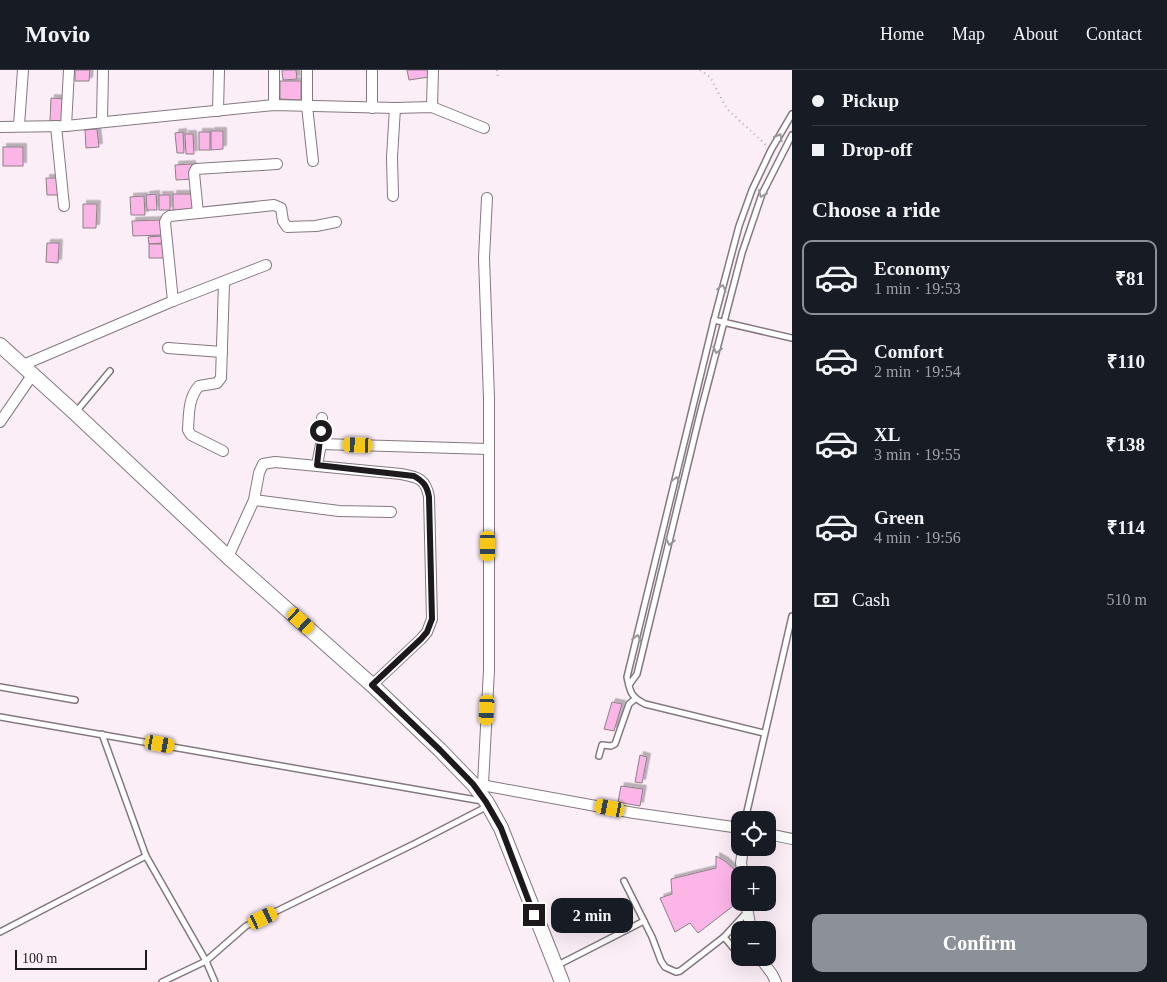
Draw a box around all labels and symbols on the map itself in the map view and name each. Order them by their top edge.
one-way arrow [772,133,782,142]
one-way arrow [758,189,769,198]
one-way arrow [717,285,727,293]
one-way arrow [712,345,723,354]
route start [310,420,332,442]
car [342,437,373,453]
one-way arrow [670,476,681,485]
car [480,531,495,561]
one-way arrow [665,537,676,546]
car [284,605,317,637]
one-way arrow [631,635,641,643]
car [478,695,495,725]
car [143,734,176,754]
car [593,798,626,818]
callout: 2 min [552,898,634,932]
route end [523,904,545,926]
car [246,905,279,931]
scale bar [15,947,148,970]

